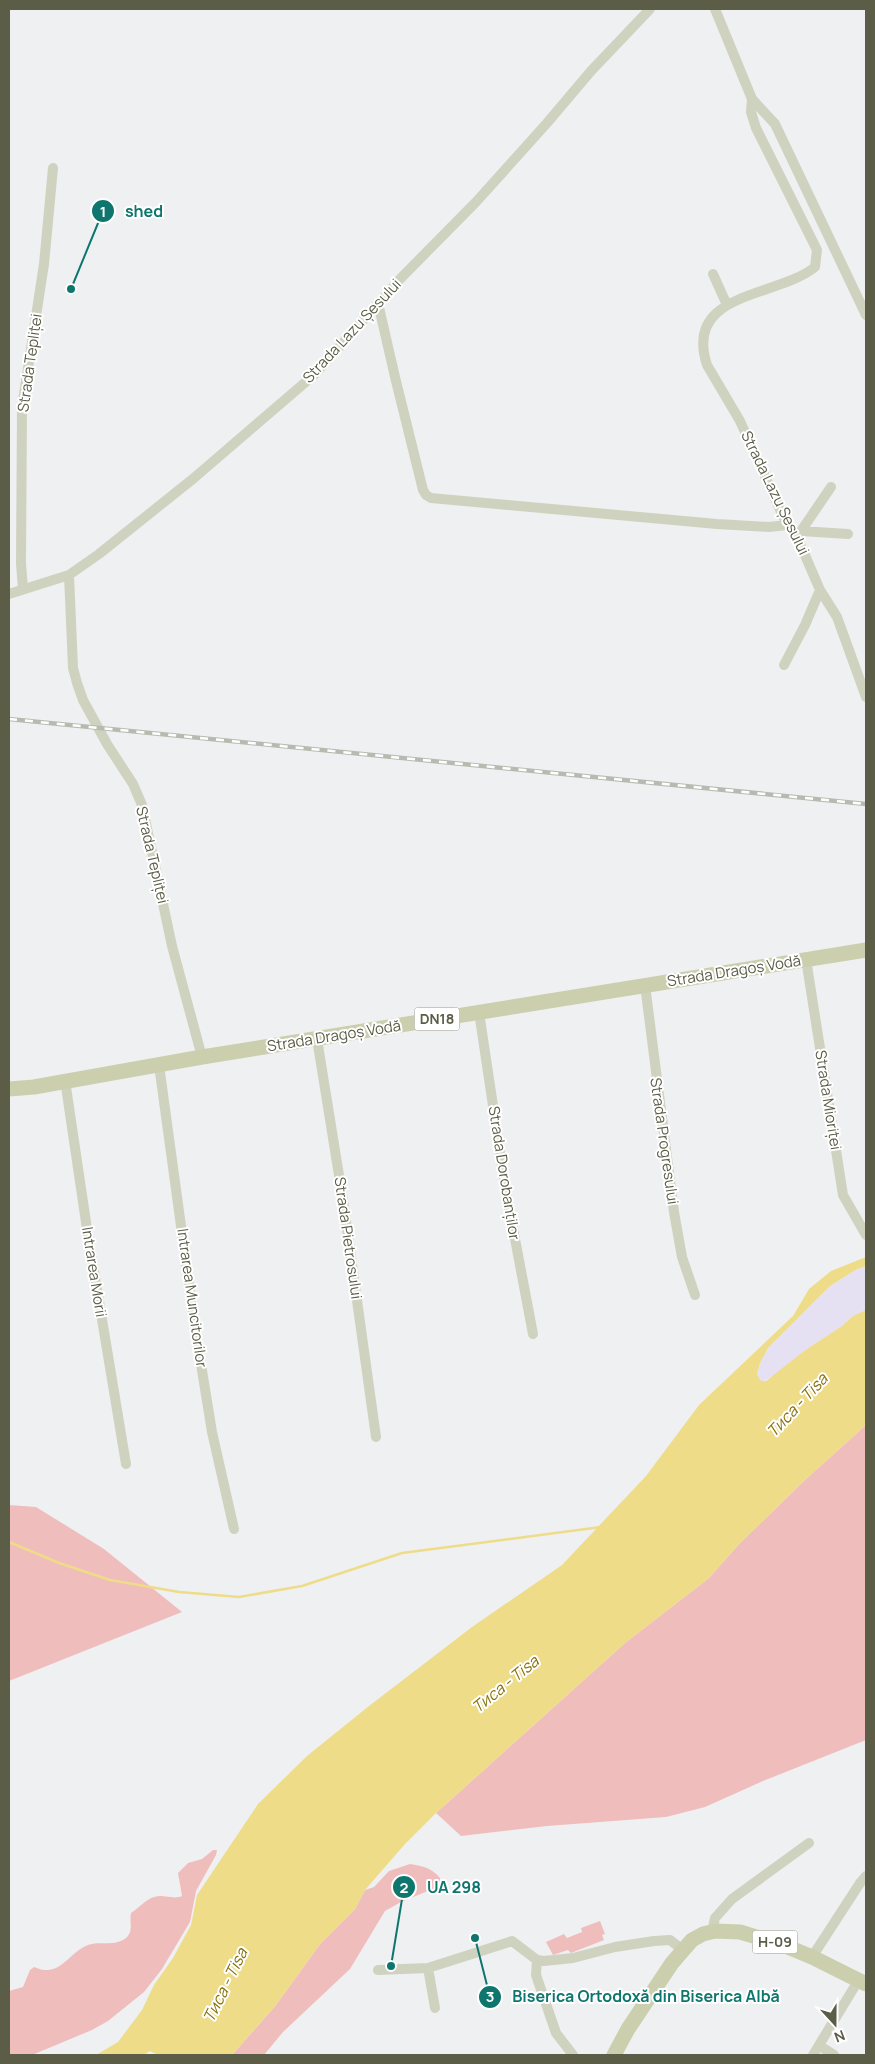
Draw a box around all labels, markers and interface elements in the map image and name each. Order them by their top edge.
callout: shed [90,196,173,227]
text: shed [125,200,163,222]
text: 1 [100,201,106,222]
street label: Strada Lazu Șesului [298,274,406,387]
street label: Strada Tepliței [12,312,47,413]
street label: Strada Lazu Șesului [736,427,815,558]
street label: Strada Tepliței [131,804,174,906]
street label: Strada Dragoș Vodă [665,950,802,991]
road number: DN18 [414,1008,460,1030]
street label: Strada Dragoș Vodă [265,1015,402,1056]
street label: Strada Mioriței [810,1049,847,1151]
street label: Strada Progresului [645,1076,684,1206]
street label: Strada Dorobanților [484,1104,526,1242]
street label: Strada Pietrosului [330,1176,367,1300]
street label: Intrarea Morii [77,1225,112,1318]
street label: Intrarea Muncitorilor [172,1227,213,1369]
water label: Тиса - Tisa [762,1367,833,1442]
water label: Тиса - Tisa [467,1650,544,1718]
callout: UA 298 [392,1872,491,1903]
text: UA 298 [427,1876,481,1898]
text: 2 [400,1877,409,1898]
road number: Н-09 [752,1930,798,1954]
water label: Тиса - Tisa [198,1943,253,2026]
callout: Biserica Ortodoxă din Biserica Albă [477,1981,790,2012]
text: Biserica Ortodoxă din Biserica Albă [512,1985,780,2007]
text: 3 [486,1986,494,2007]
north arrow [810,1999,860,2049]
text: N [832,2026,848,2047]

